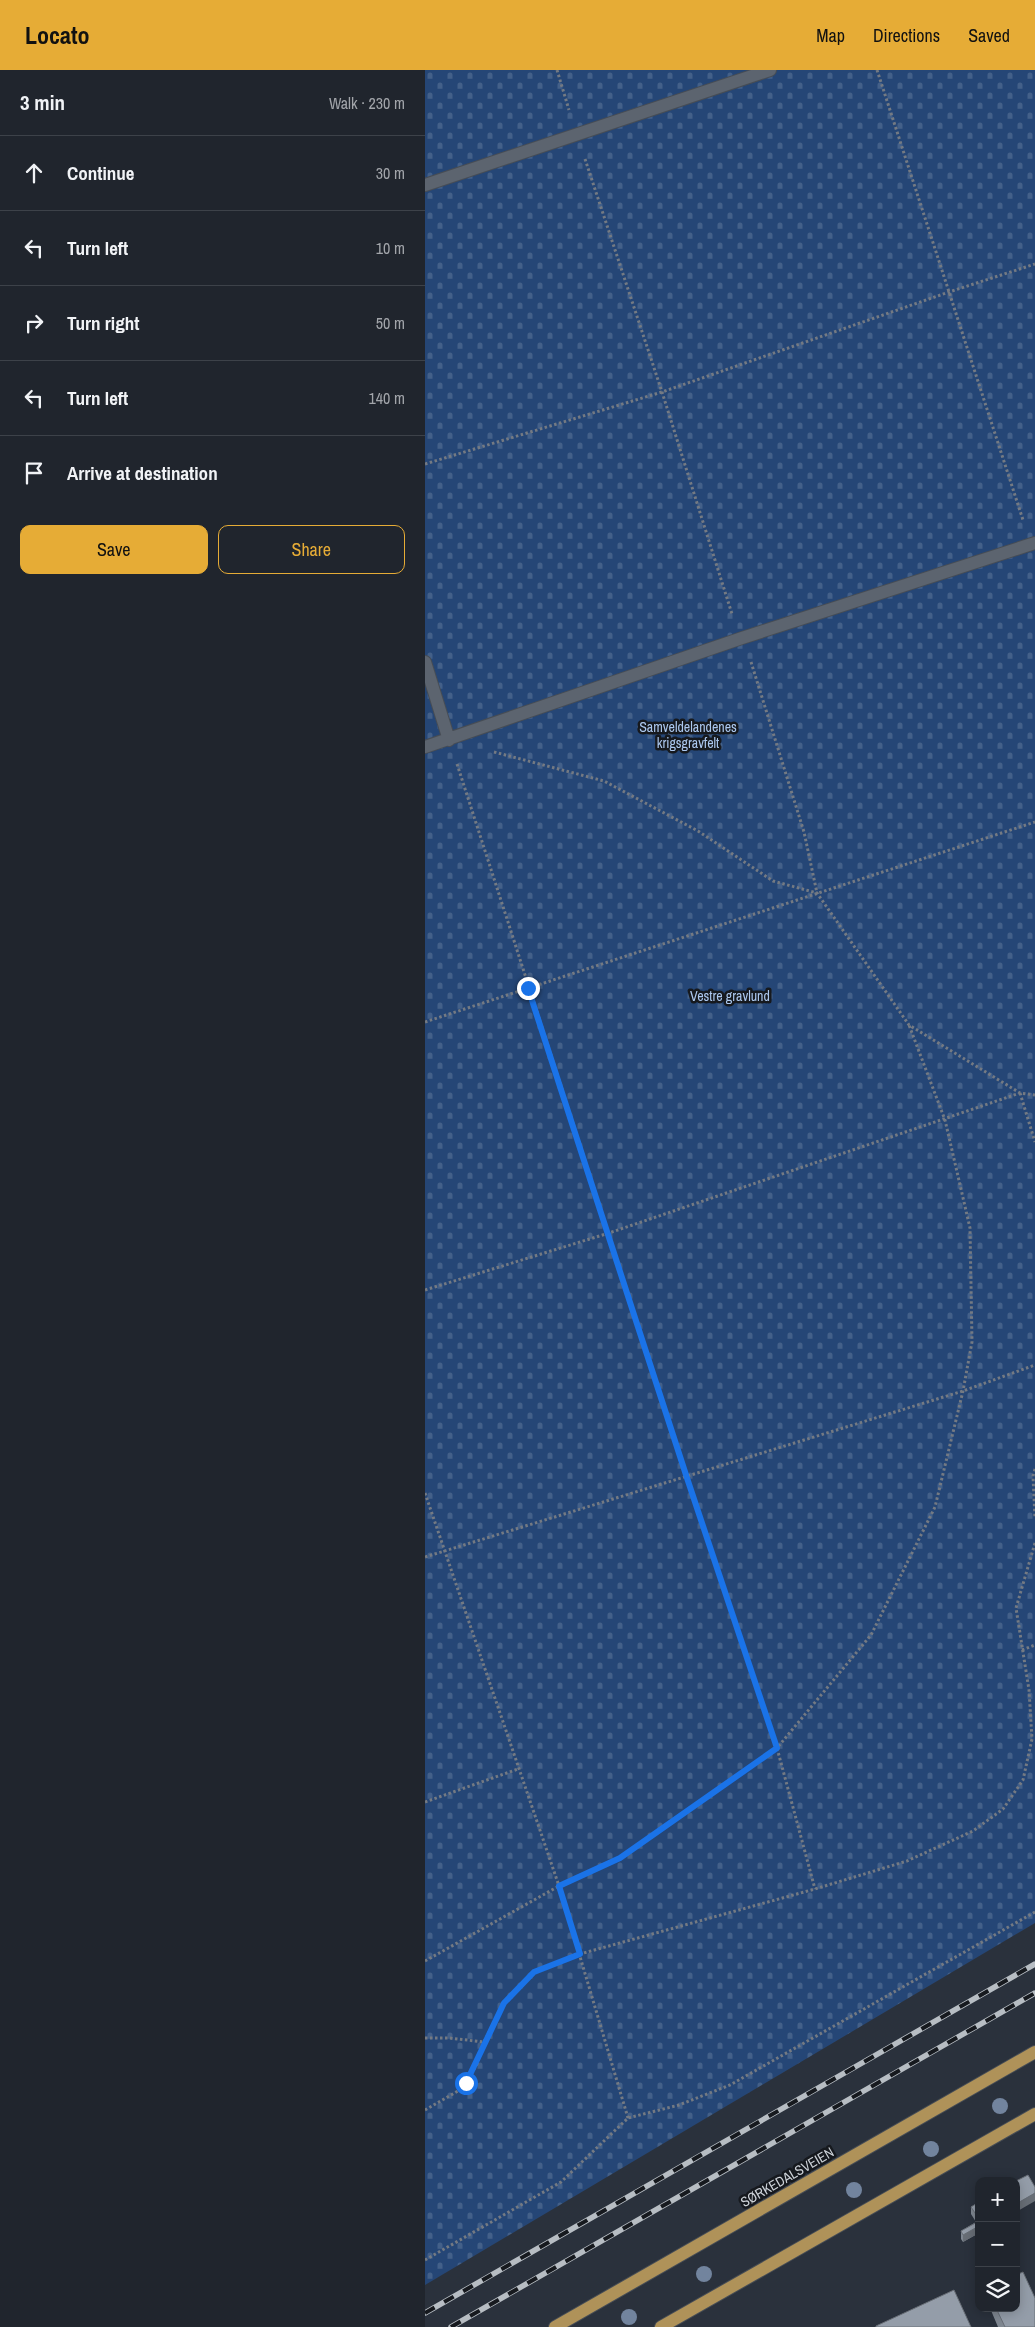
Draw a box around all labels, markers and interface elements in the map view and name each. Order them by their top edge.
text: Locato [25,19,90,51]
text: Map [816,23,845,48]
text: Directions [873,23,940,48]
text: Saved [968,23,1010,48]
text: 3 min [20,88,65,117]
text: Walk · 230 m [329,92,405,114]
icon: ahead [20,159,48,187]
text: Continue [67,160,135,186]
text: 30 m [376,162,405,184]
icon: left [20,234,48,262]
text: Turn left [67,235,128,261]
text: 10 m [376,237,405,259]
icon: right [20,309,48,337]
text: Turn right [67,310,139,336]
text: 50 m [376,312,405,334]
icon: left [20,384,48,412]
text: Turn left [67,385,128,411]
text: 140 m [369,387,405,409]
icon: arrive [20,459,48,487]
text: Arrive at destination [67,460,218,486]
button: Save [20,525,208,574]
button: Share [218,525,405,574]
park label: Samveldelandenes krigsgravfelt [639,718,737,752]
route end [517,977,540,1000]
park label: Vestre gravlund [690,987,770,1005]
route start [455,2072,478,2095]
street label: SØRKEDALSVEIEN [737,2143,837,2211]
map controls [975,2177,1020,2312]
button: + [975,2177,1020,2222]
button: − [975,2222,1020,2267]
button: layers [975,2267,1020,2312]

